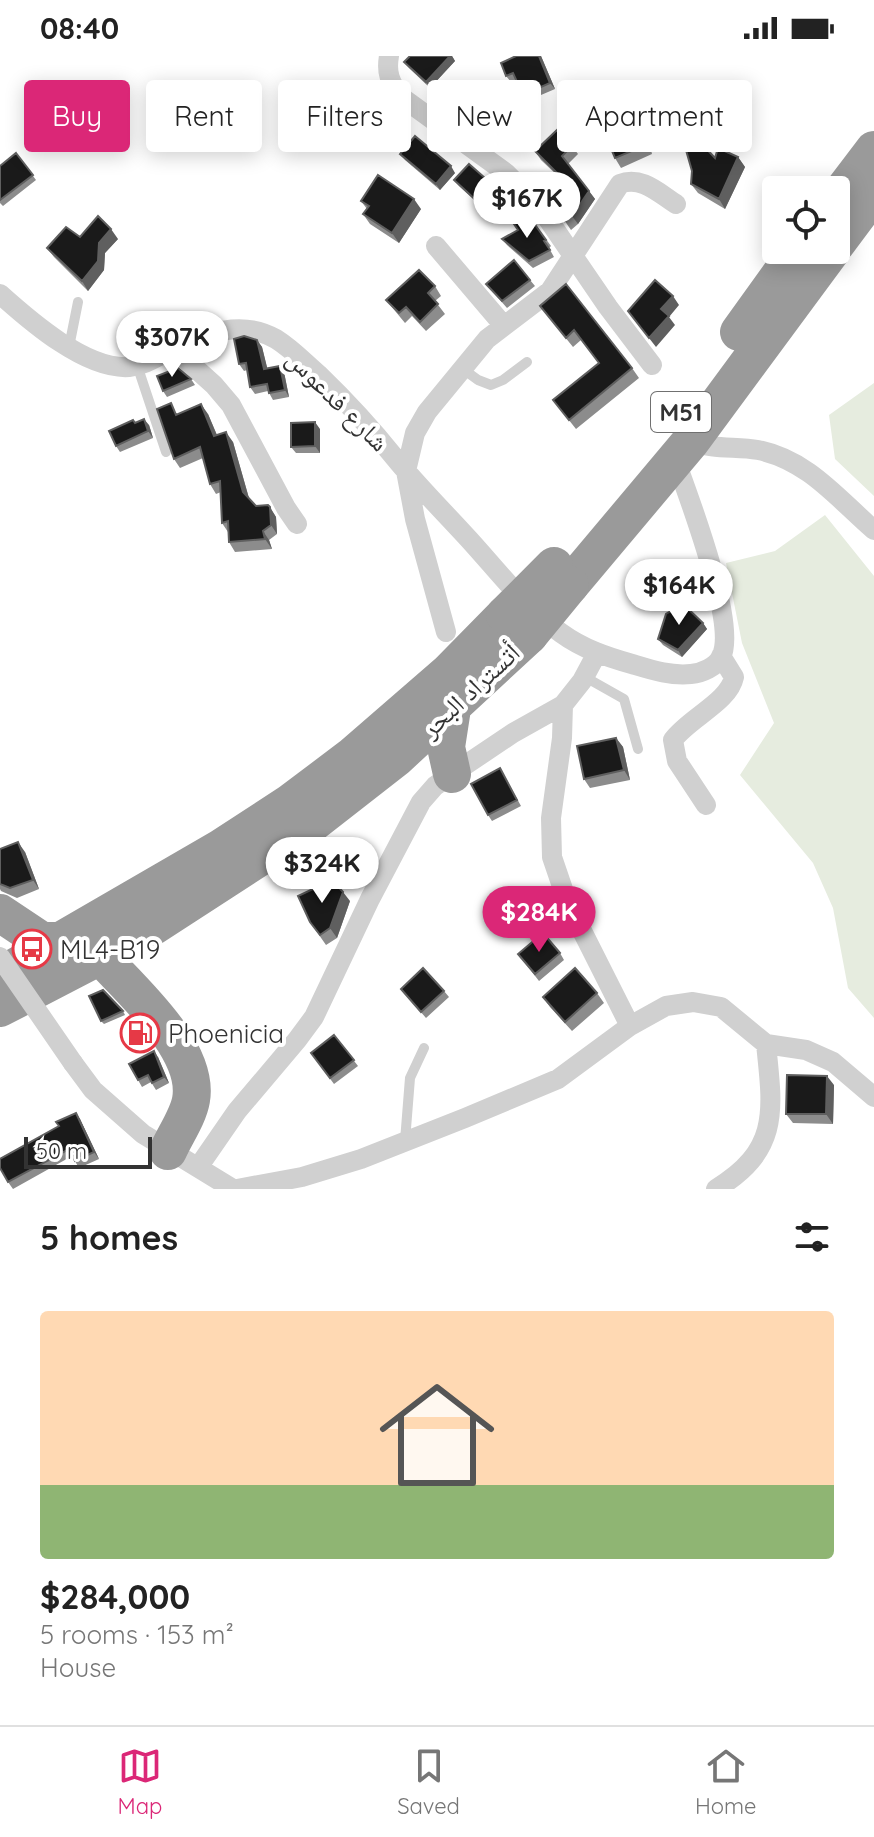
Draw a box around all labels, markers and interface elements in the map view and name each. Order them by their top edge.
text: 08:40 [40,9,119,47]
chip: Buy [24,80,130,152]
chip: Rent [146,80,262,152]
chip: Filters [278,80,411,152]
chip: New [427,80,541,152]
chip: Apartment [557,80,752,152]
pin: $167K [471,172,583,240]
map controls [762,176,850,264]
button: locate [762,176,850,264]
text: $167K [491,181,563,214]
pin: $307K [116,311,228,379]
text: $307K [134,320,210,353]
street label: شارع فدعوس [280,342,396,458]
road number: M51 [651,392,711,432]
pin: $164K [623,559,735,627]
text: $164K [643,568,715,601]
street label: أتستراد البحر [413,636,526,745]
pin: $324K [266,837,378,905]
text: $324K [284,846,360,879]
pin: $284K [483,886,595,954]
text: $284K [501,895,577,928]
bus stop icon: ML4-B19 [11,928,53,970]
place label: ML4-B19 [60,933,160,966]
fuel station icon: Phoenicia [119,1012,161,1054]
place label: Phoenicia [168,1017,284,1050]
scale bar [24,1133,152,1169]
text: 50 m [36,1137,87,1165]
icon: filters [790,1215,834,1259]
text: 5 homes [40,1216,178,1259]
icon: home [365,1363,509,1507]
text: $284,000 [40,1575,190,1618]
text: 5 rooms · 153 m² [40,1618,234,1651]
text: House [40,1651,116,1684]
tab: Map [117,1744,162,1820]
tab: Saved [397,1744,460,1820]
tab: Home [695,1744,757,1820]

